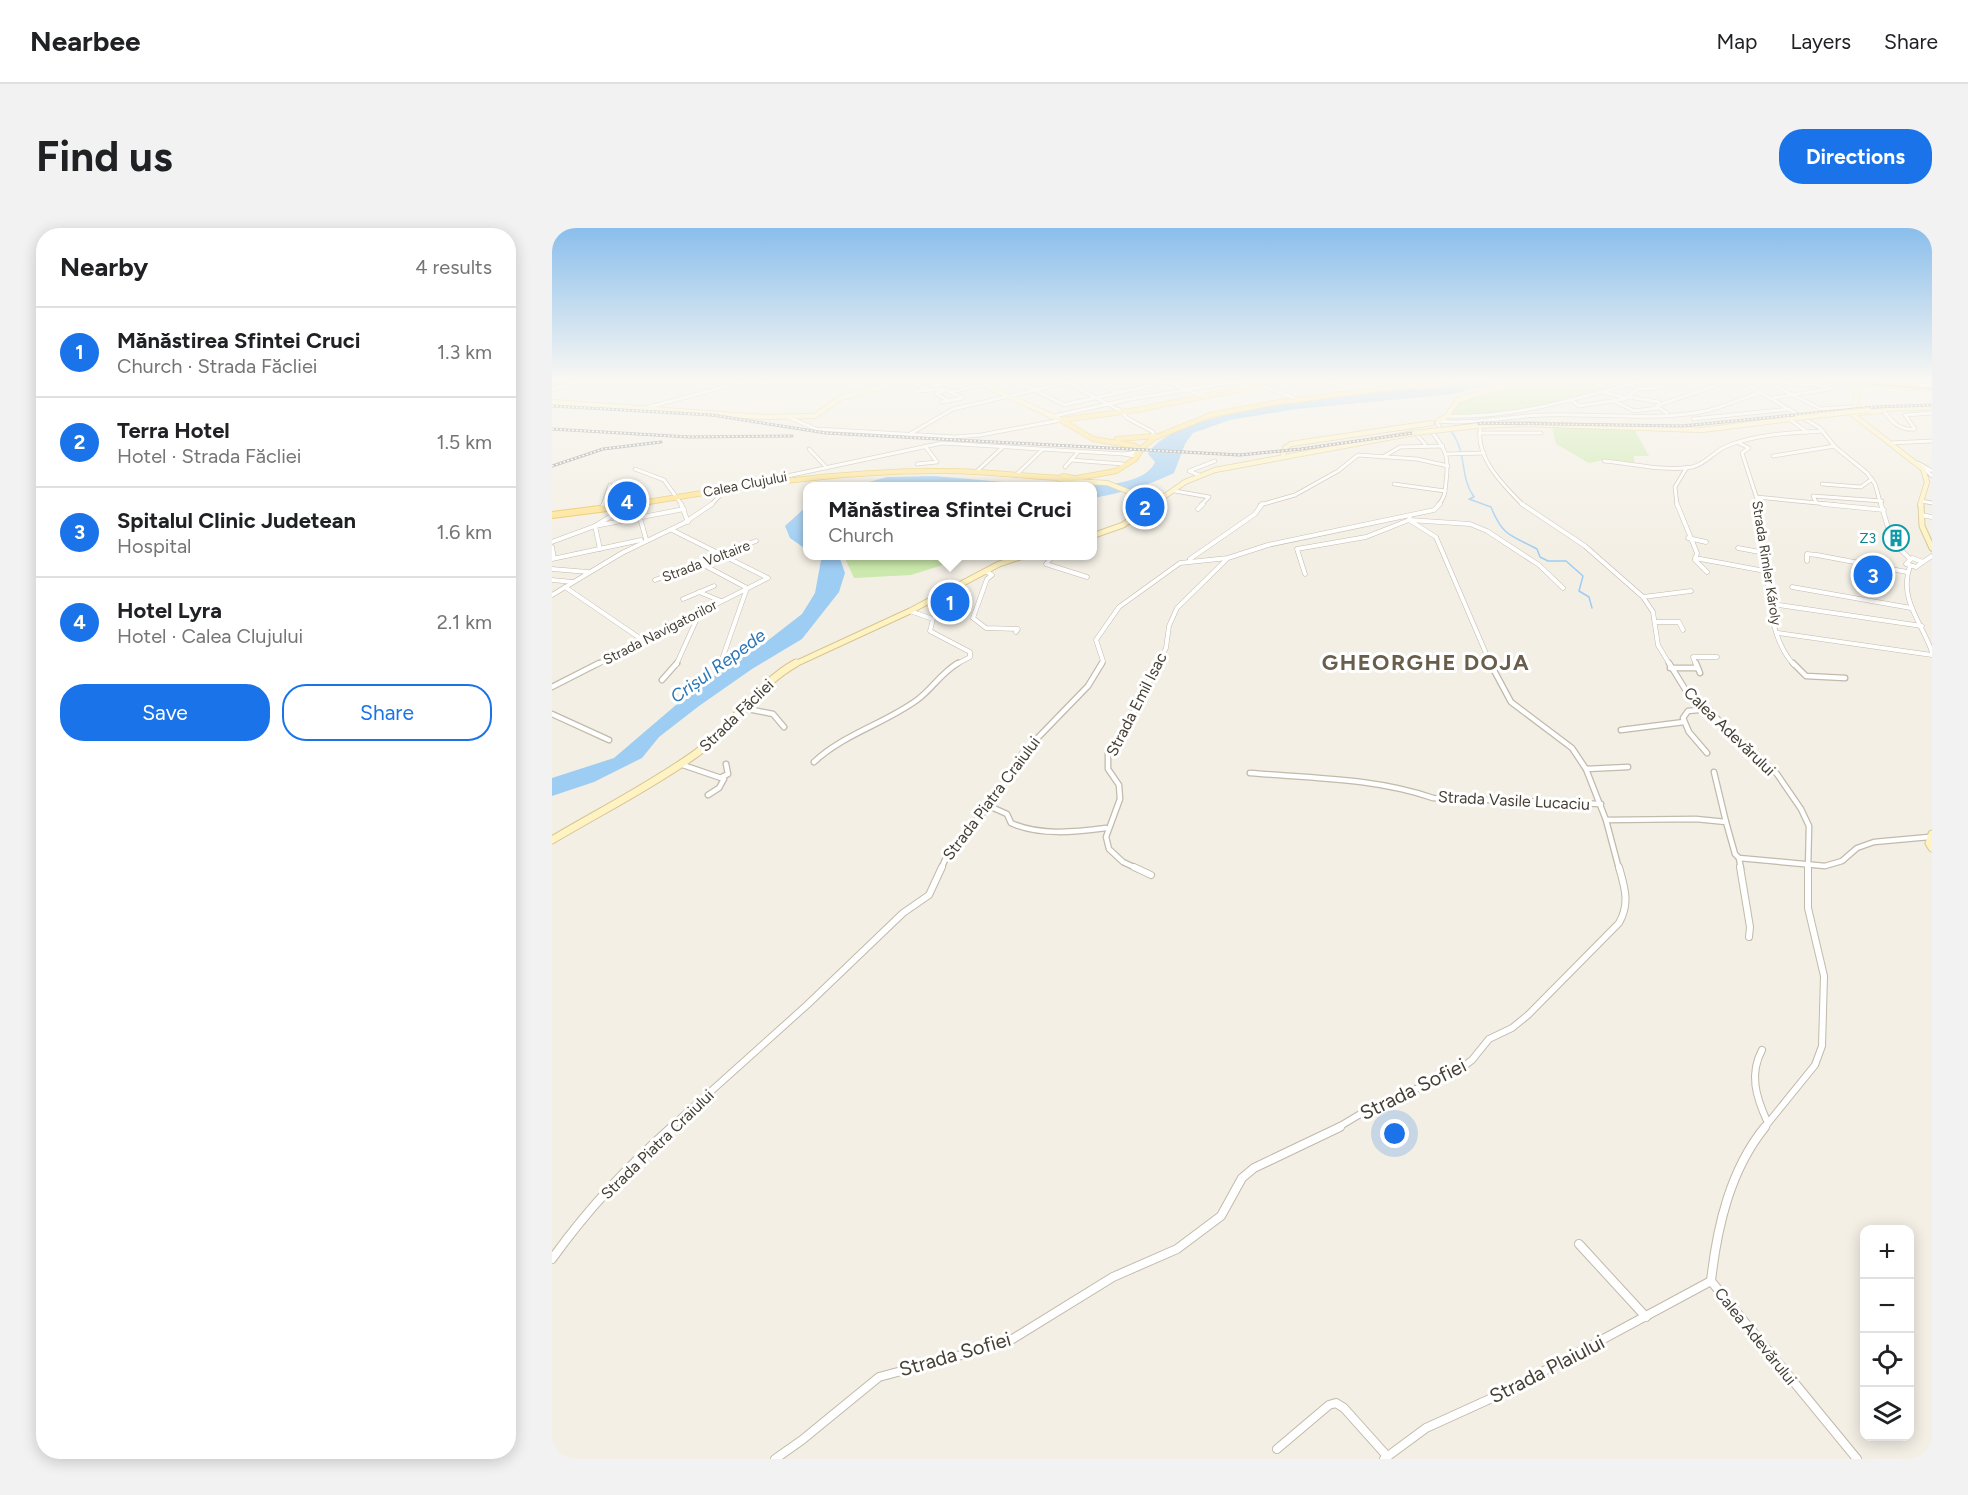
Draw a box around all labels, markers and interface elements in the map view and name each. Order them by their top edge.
text: Nearbee [30,24,140,58]
text: Map [1717,29,1757,54]
text: Layers [1790,29,1851,54]
text: Share [1884,29,1938,54]
button: Directions [1779,129,1932,184]
text: Find us [36,131,173,182]
text: Nearby [60,251,148,283]
text: 4 results [415,255,492,279]
text: Mănăstirea Sfintei Cruci [117,327,361,354]
text: 1 [75,340,84,364]
text: 1.3 km [437,340,492,364]
text: Church · Strada Făcliei [117,354,317,378]
text: Terra Hotel [117,417,230,444]
text: 2 [74,430,85,454]
text: 1.5 km [436,430,492,454]
text: Hotel · Strada Făcliei [117,444,301,468]
street label: Calea Clujului [702,468,789,501]
pin: 4 [608,478,646,524]
popup [803,482,1097,560]
pin: 2 [1126,484,1164,530]
text: Mănăstirea Sfintei Cruci [828,496,1072,523]
street label: Strada Rimler Károly [1748,499,1785,627]
text: Spitalul Clinic Judetean [117,507,356,534]
text: 3 [74,520,85,544]
text: 1.6 km [437,520,492,544]
text: Church [828,523,894,547]
building icon: Z3 [1881,523,1911,553]
place label: Z3 [1859,530,1876,547]
text: Hospital [117,534,192,558]
street label: Strada Voltaire [660,537,753,586]
pin: 3 [1854,552,1892,598]
pin: 1 [930,580,970,625]
street label: Strada Navigatorilor [600,596,720,669]
text: Hotel Lyra [117,597,222,624]
text: 4 [73,610,86,634]
text: 2.1 km [437,610,492,634]
text: Hotel · Calea Clujului [117,624,303,648]
water label: Crișul Repede [666,624,770,708]
street label: Strada Emil Isac [1102,649,1171,759]
district label: GHEORGHE DOJA [1322,649,1530,676]
street label: Strada Făcliei [695,675,777,756]
street label: Calea Adevărului [1680,683,1779,780]
button: Save [60,684,270,741]
button: Share [282,684,492,741]
street label: Strada Piatra Craiului [939,733,1044,864]
street label: Strada Vasile Lucaciu [1437,787,1591,814]
street label: Strada Sofiei [1356,1053,1470,1125]
street label: Strada Piatra Craiului [597,1086,718,1203]
your location [1380,1119,1409,1148]
map controls [1860,1225,1914,1441]
button: + [1860,1225,1914,1279]
button: − [1860,1279,1914,1333]
street label: Calea Adevărului [1711,1284,1801,1389]
street label: Strada Sofiei [896,1327,1014,1381]
street label: Strada Plaiului [1485,1330,1609,1408]
button: locate [1860,1333,1914,1387]
button: layers [1860,1387,1914,1441]

